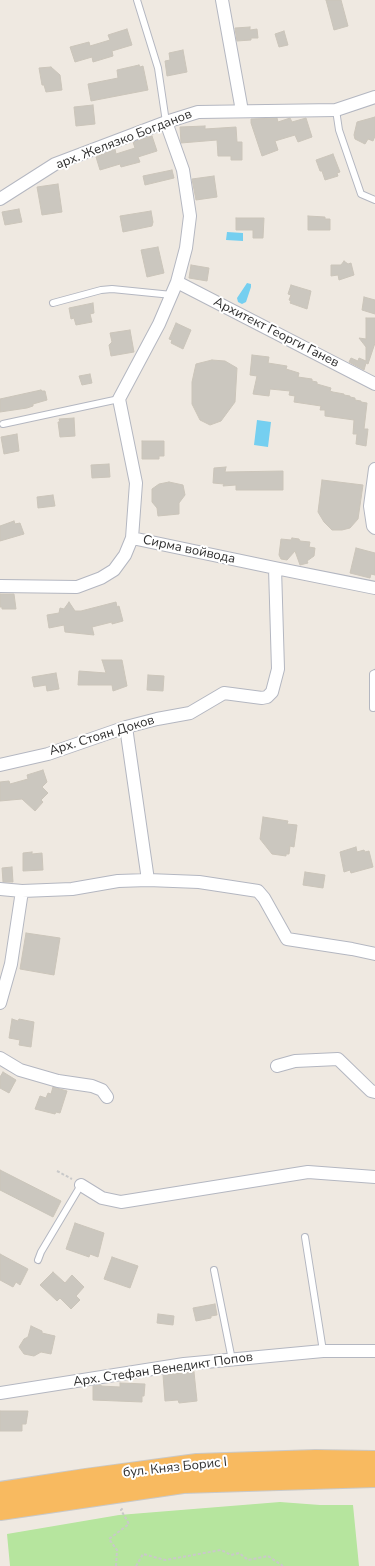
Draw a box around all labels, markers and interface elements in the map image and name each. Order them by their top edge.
street label: арх. Желязко Богданов [54,107,194,173]
street label: Архитект Георги Ганев [211,295,341,371]
street label: Сирма войвода [141,533,237,567]
street label: Арх. Стоян Доков [48,713,156,759]
street label: Арх. Стефан Венедикт Попов [72,1350,254,1390]
street label: бул. Княз Борис I [122,1455,228,1481]

